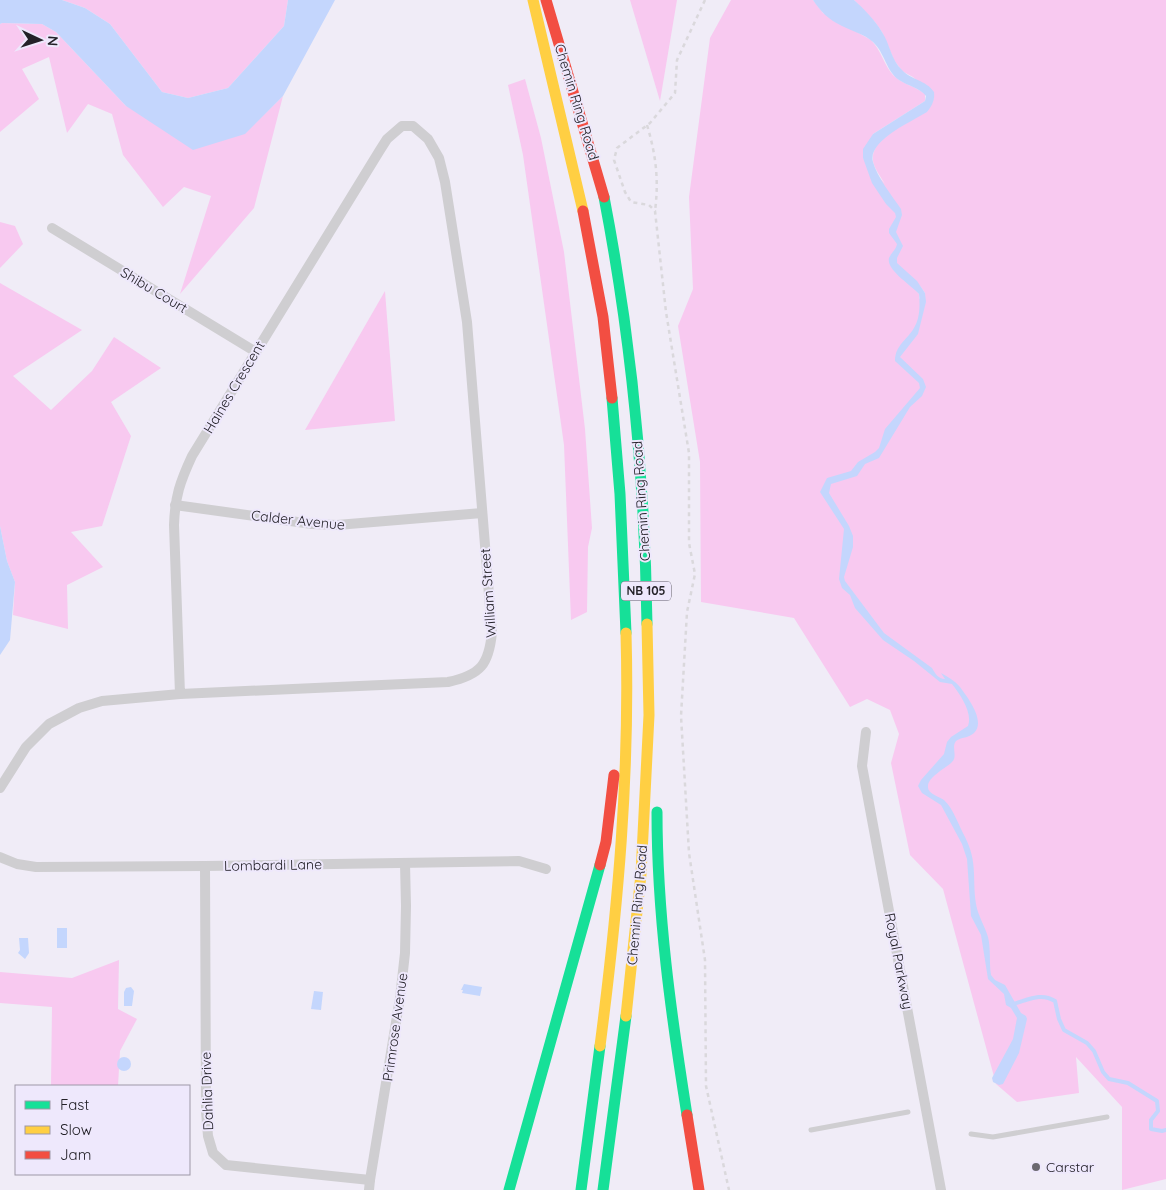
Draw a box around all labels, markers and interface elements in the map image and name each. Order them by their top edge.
north arrow [15,15,65,65]
text: N [44,35,62,47]
street label: Chemin Ring Road [551,42,603,162]
street label: Shibu Court [117,263,191,317]
street label: Haines Crescent [199,337,269,436]
street label: Chemin Ring Road [628,440,654,562]
street label: Calder Avenue [250,506,346,534]
street label: William Street [476,548,500,638]
road number: NB 105 [621,582,671,600]
street label: Chemin Ring Road [623,844,651,966]
street label: Lombardi Lane [224,855,322,875]
street label: Royal Parkway [881,911,917,1011]
street label: Primrose Avenue [378,972,412,1082]
street label: Dahlia Drive [197,1051,217,1131]
legend [15,1085,190,1175]
text: Fast [60,1095,89,1114]
text: Slow [60,1120,92,1139]
text: Jam [60,1145,91,1164]
place label: Carstar [1046,1158,1095,1176]
marker: Carstar [1030,1161,1042,1173]

